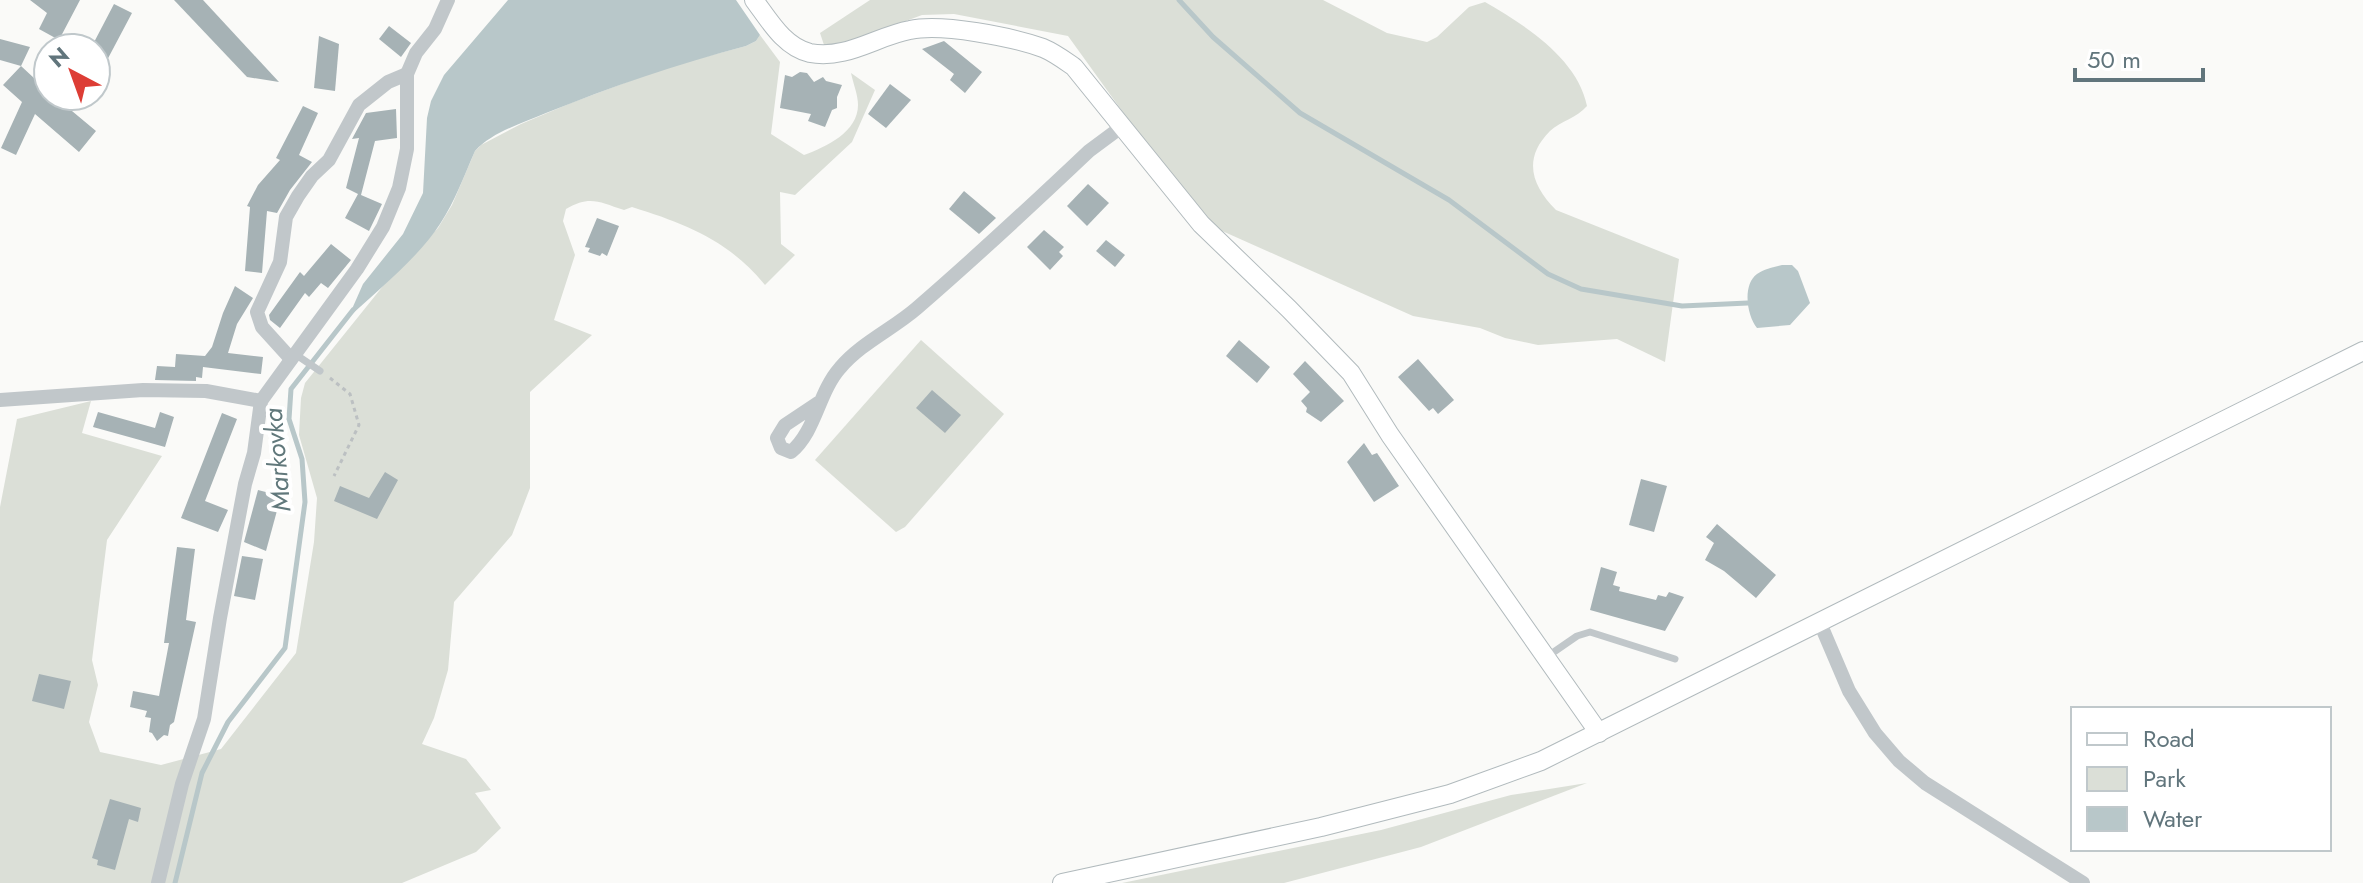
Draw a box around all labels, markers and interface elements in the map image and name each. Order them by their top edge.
north arrow [32,32,112,112]
scale bar [2075,32,2203,82]
text: N [42,39,76,75]
text: 50 m [2087,42,2141,77]
water label: Markovka [253,406,300,514]
legend [2071,707,2331,851]
text: Road [2143,721,2195,756]
text: Park [2143,761,2186,796]
text: Water [2143,801,2203,836]

